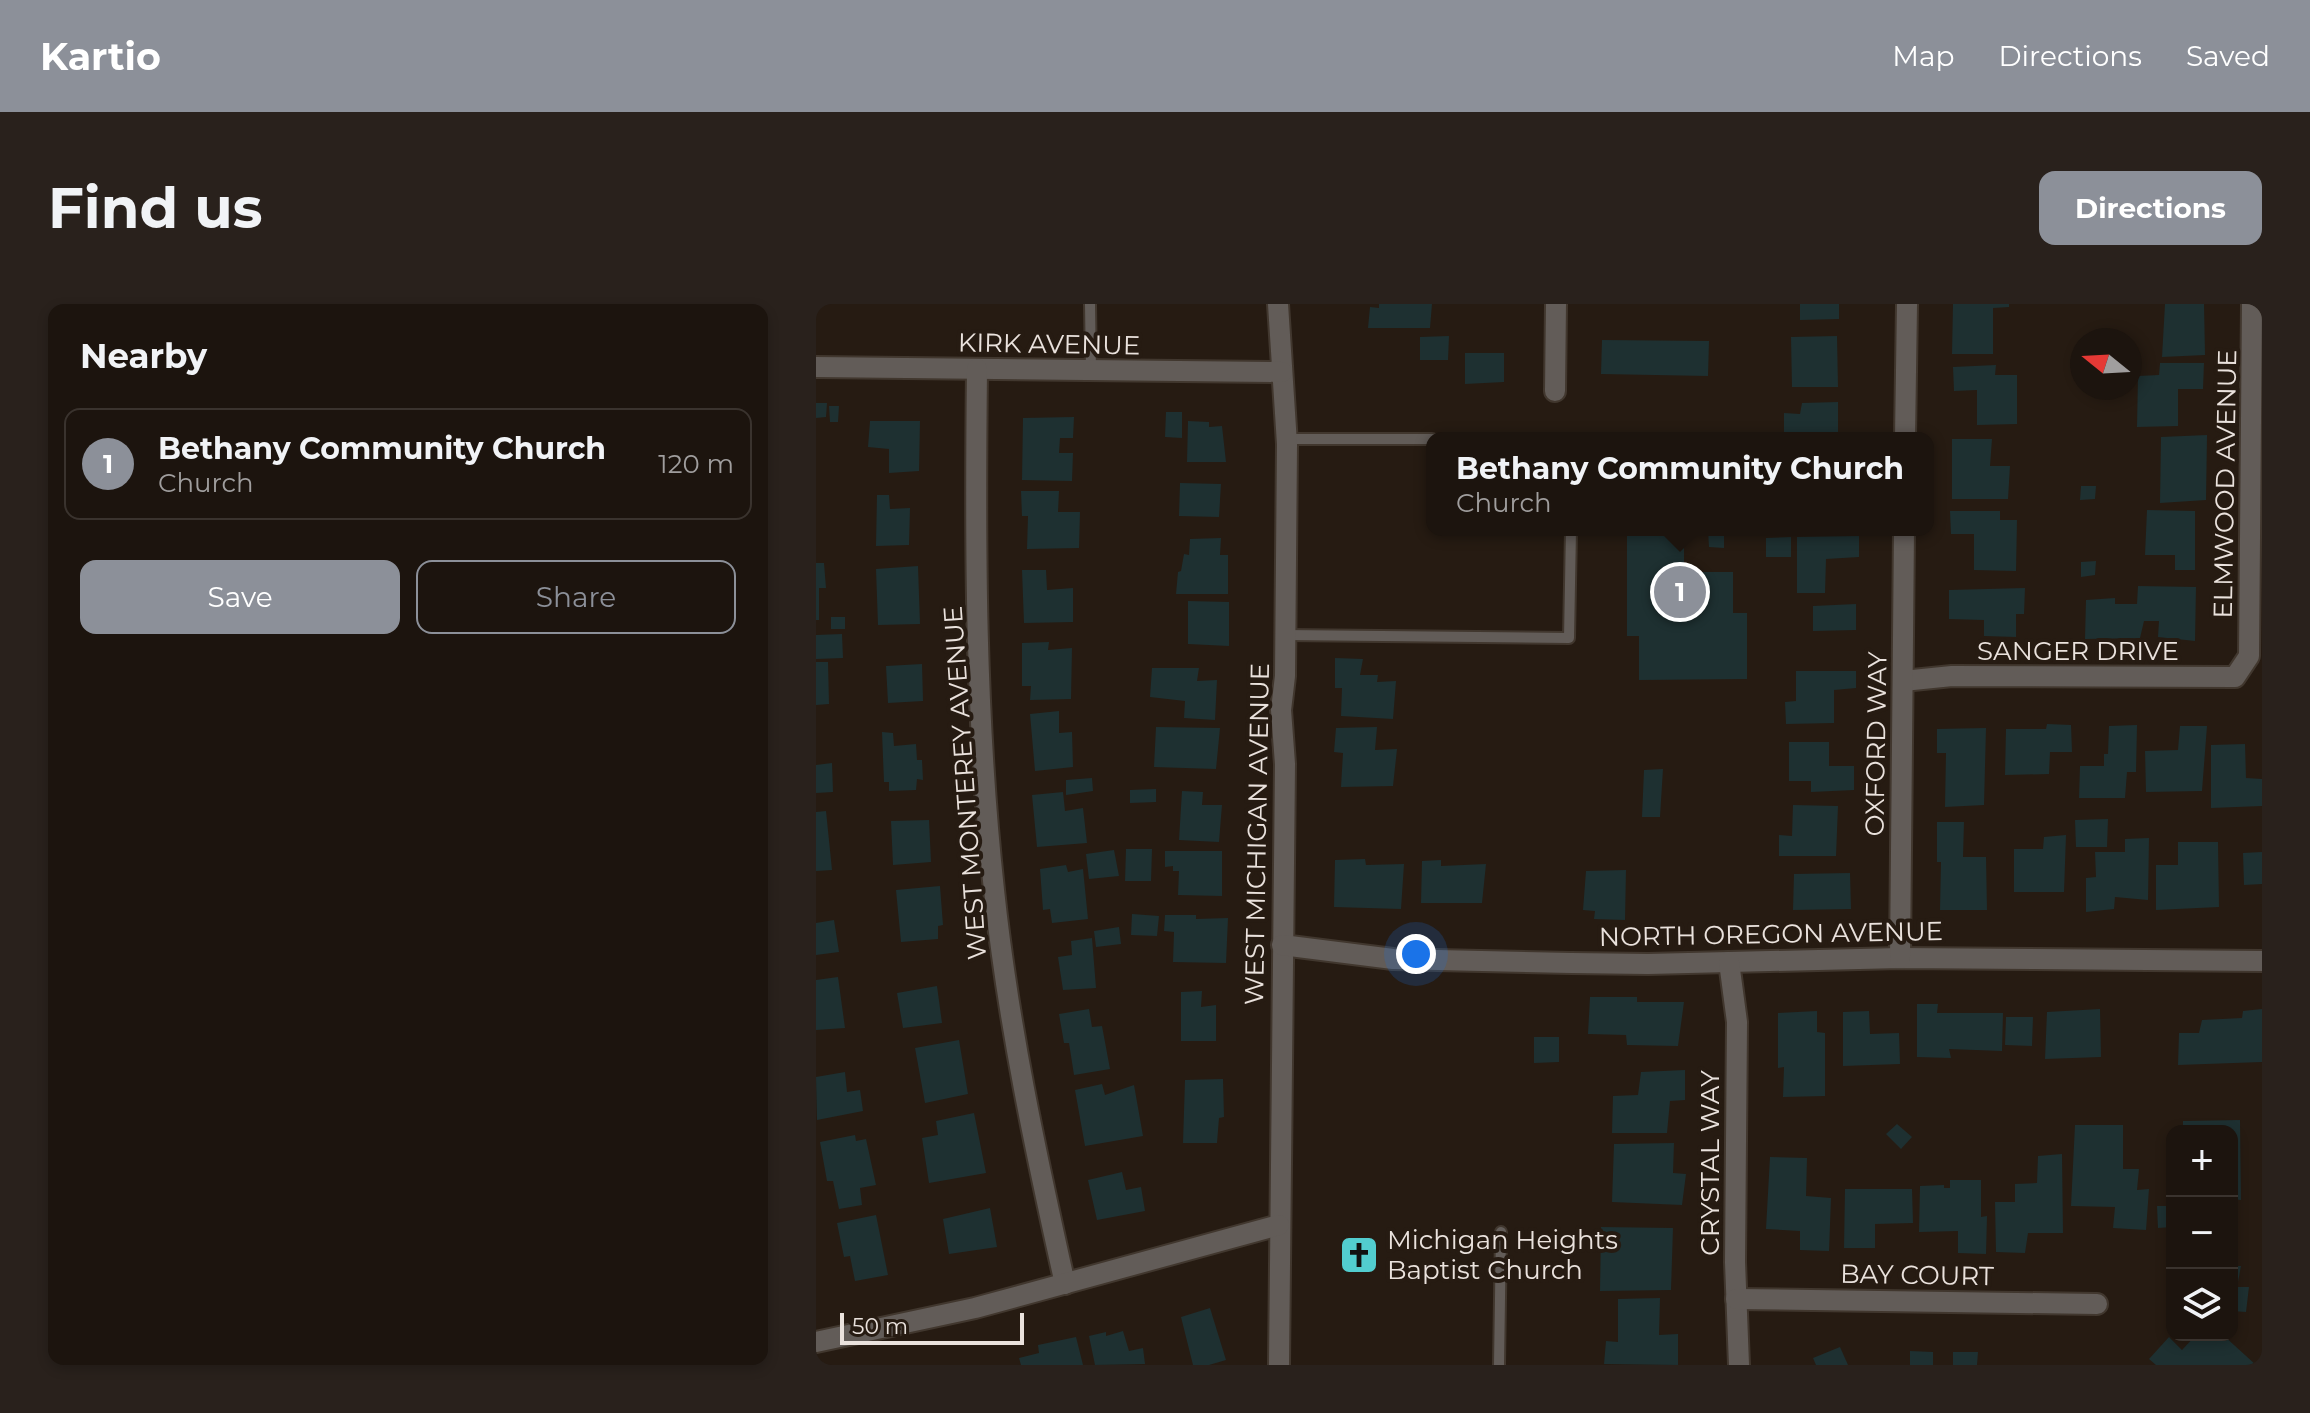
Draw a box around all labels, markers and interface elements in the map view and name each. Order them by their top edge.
text: Kartio [40,33,161,80]
text: Map [1892,39,1954,73]
text: Directions [1998,39,2142,73]
text: Saved [2186,39,2270,73]
button: Directions [2039,171,2262,245]
text: Find us [48,174,262,242]
street label: KIRK AVENUE [958,326,1140,362]
north arrow [2070,328,2142,400]
text: Nearby [80,335,207,377]
street label: ELMWOOD AVENUE [2207,349,2243,619]
text: Bethany Community Church [158,430,606,467]
popup [1426,432,1934,536]
text: 1 [103,448,113,480]
text: 120 m [658,448,734,480]
text: Bethany Community Church [1456,450,1904,487]
text: Church [158,467,254,499]
text: Church [1456,487,1552,519]
button: Save [80,560,400,634]
button: Share [416,560,736,634]
pin: 1 [1654,562,1706,622]
street label: WEST MONTEREY AVENUE [937,605,993,961]
street label: SANGER DRIVE [1977,635,2179,667]
street label: OXFORD WAY [1858,651,1894,837]
street label: WEST MICHIGAN AVENUE [1238,663,1276,1005]
street label: NORTH OREGON AVENUE [1599,915,1943,953]
your location [1396,934,1436,974]
street label: CRYSTAL WAY [1694,1070,1726,1256]
map controls [2166,1125,2238,1341]
button: + [2166,1125,2238,1197]
button: − [2166,1197,2238,1269]
place label: Michigan Heights Baptist Church [1387,1224,1618,1286]
church icon: Michigan Heights Baptist Church [1338,1234,1380,1276]
street label: BAY COURT [1840,1258,1994,1292]
button: layers [2166,1269,2238,1341]
scale bar [840,1309,1024,1345]
text: 50 m [852,1313,908,1340]

